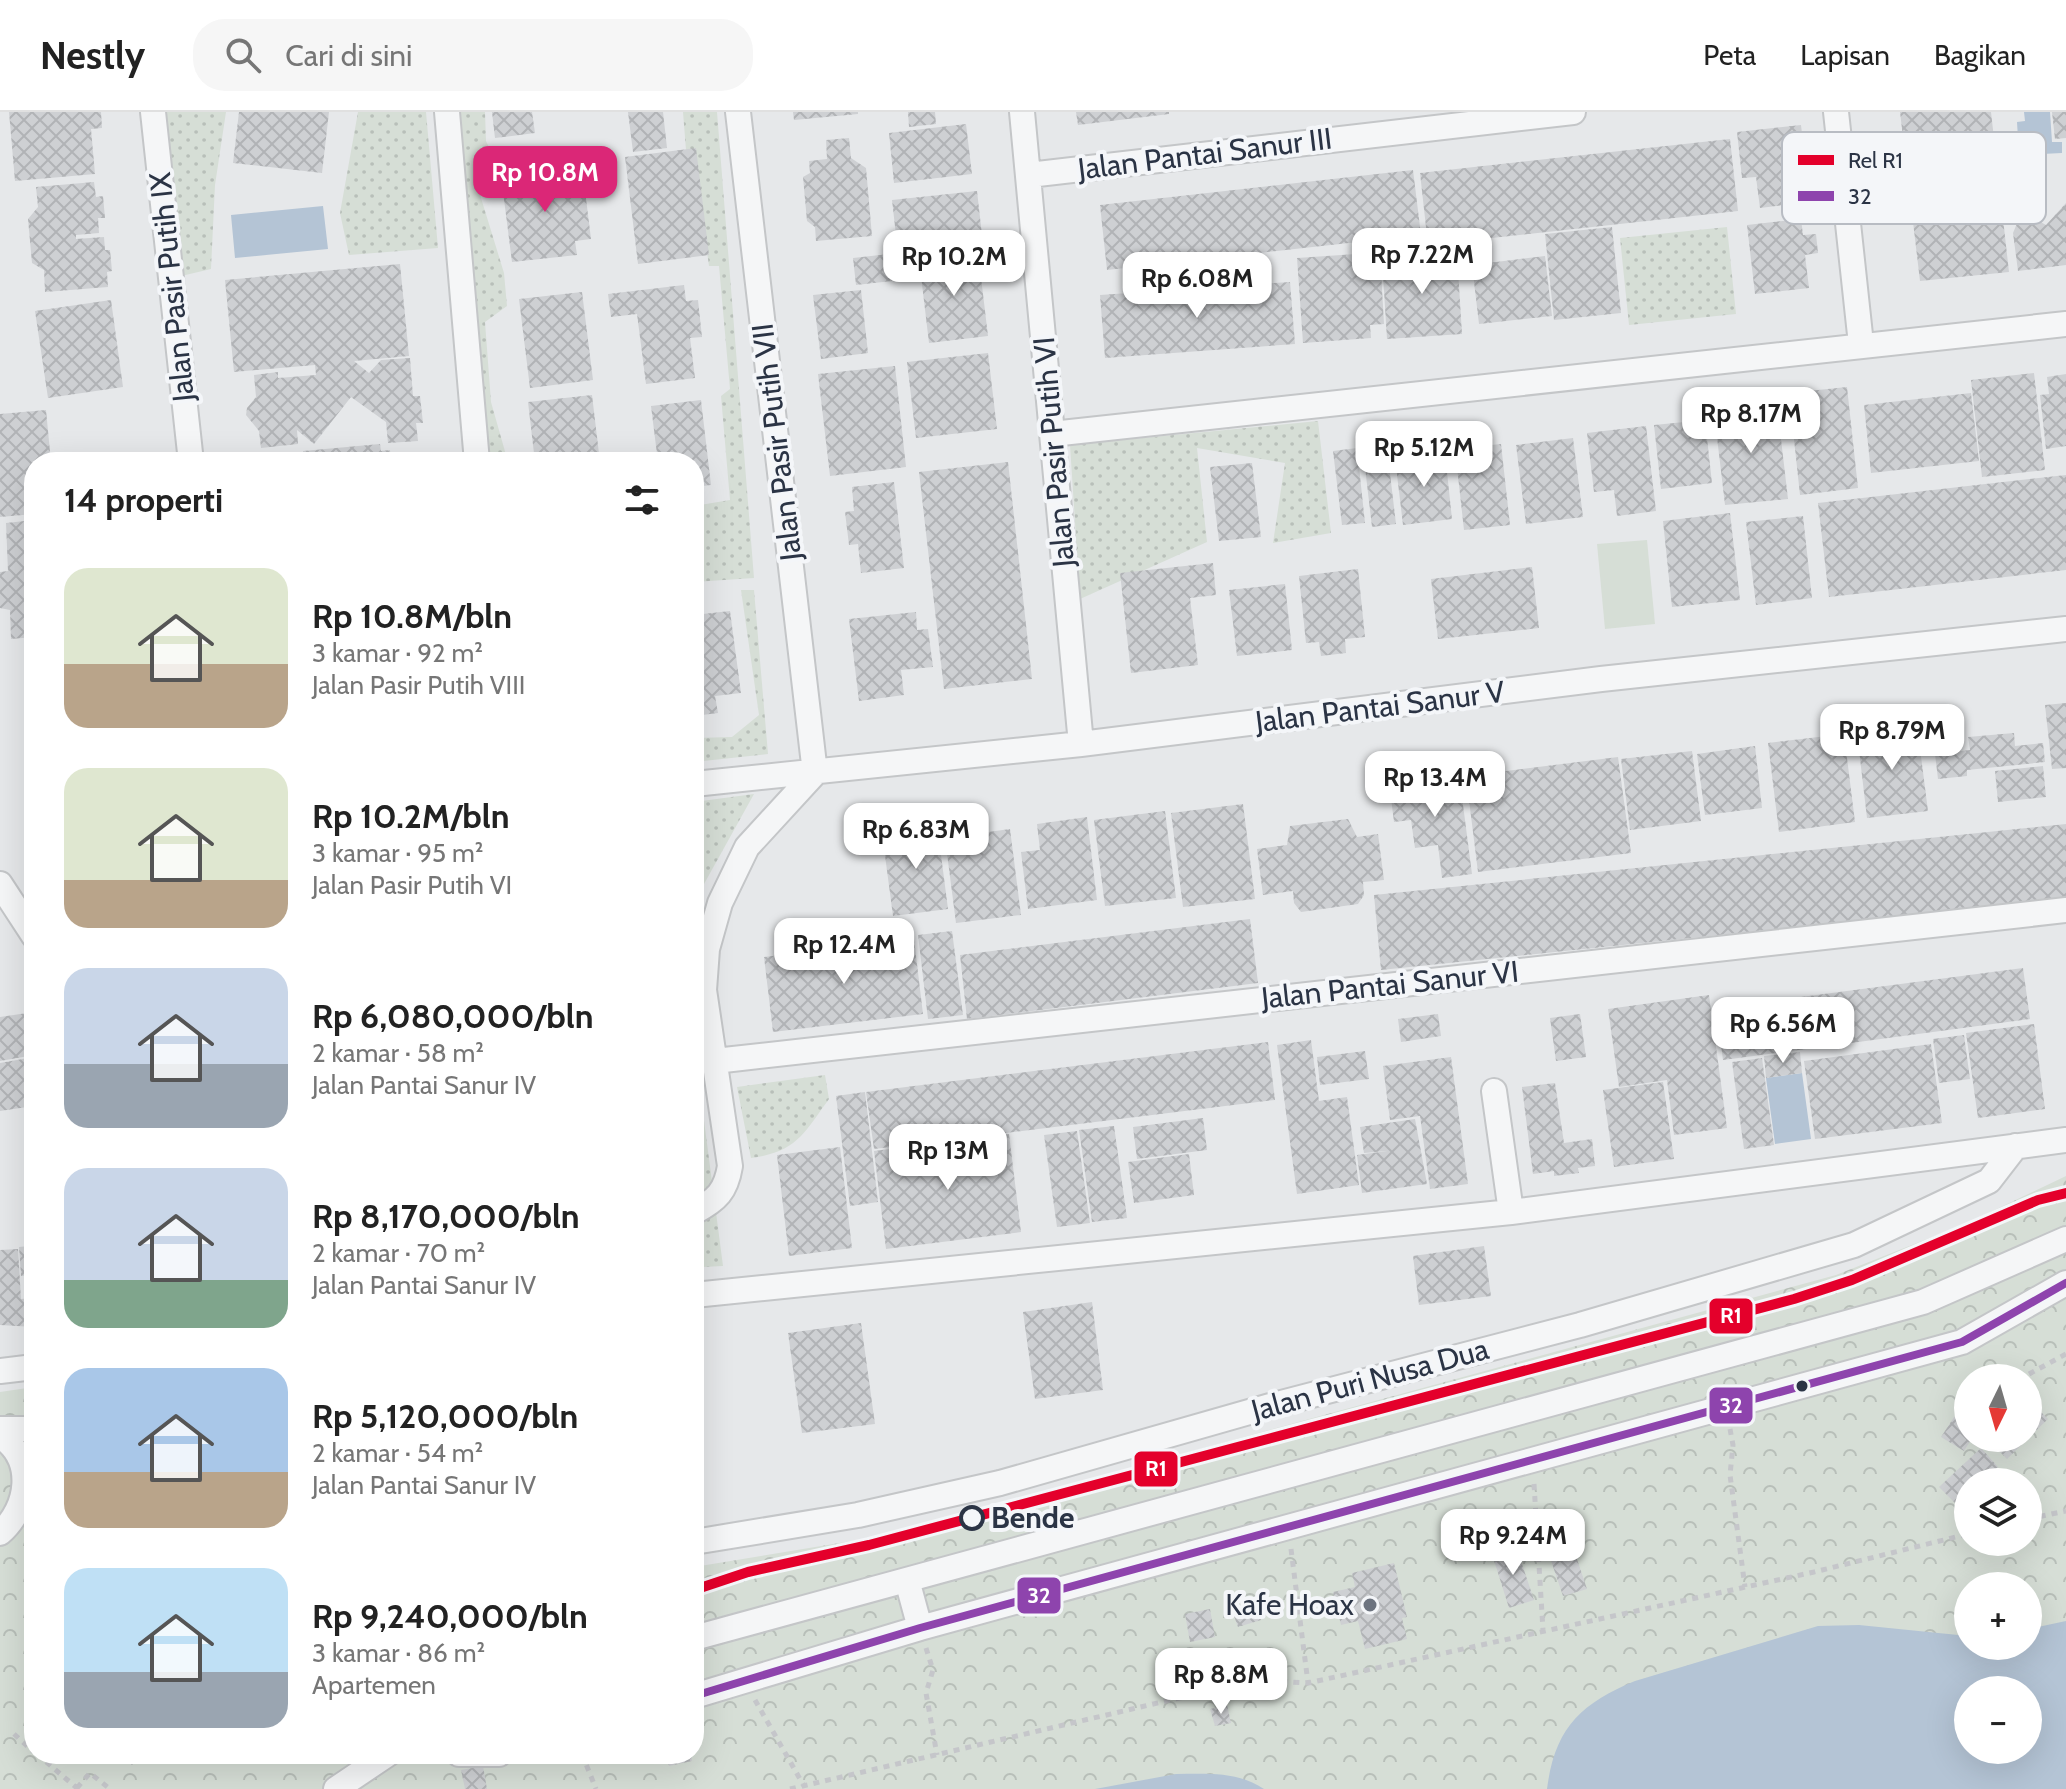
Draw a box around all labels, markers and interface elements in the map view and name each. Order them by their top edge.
search box [193,19,753,91]
text: Nestly [40,32,145,79]
icon: search [221,33,265,77]
text: Cari di sini [285,37,412,74]
text: Peta [1703,38,1756,72]
text: Lapisan [1800,38,1890,72]
text: Bagikan [1934,38,2026,72]
street label: Jalan Pantai Sanur III [1075,120,1334,188]
legend [1782,132,2046,224]
pin: Rp 10.8M [462,146,628,214]
text: Rel R1 [1848,147,1903,174]
text: Rp 10.8M [491,156,599,188]
street label: Jalan Pasir Putih IX [141,170,202,405]
text: 32 [1848,183,1871,210]
pin: Rp 7.22M [1339,228,1505,296]
pin: Rp 10.2M [871,230,1037,298]
text: Rp 7.22M [1370,238,1474,270]
text: Rp 10.2M [901,240,1007,272]
pin: Rp 6.08M [1114,252,1280,320]
text: Rp 6.08M [1141,262,1253,294]
street label: Jalan Pasir Putih VII [744,321,810,564]
street label: Jalan Pasir Putih VI [1025,335,1082,570]
pin: Rp 8.17M [1668,387,1834,455]
text: Rp 8.17M [1700,397,1802,429]
pin: Rp 5.12M [1341,421,1507,489]
text: Rp 5.12M [1373,431,1475,463]
icon: filters [620,478,664,522]
text: 14 properti [64,479,223,521]
text: Rp 10.8M/bln [312,595,512,637]
icon: home [128,600,224,696]
text: 3 kamar · 92 m² [312,637,483,669]
text: Jalan Pasir Putih VIII [312,669,526,701]
street label: Jalan Pantai Sanur V [1252,673,1507,740]
pin: Rp 8.79M [1809,704,1975,772]
text: Rp 8.79M [1838,714,1946,746]
pin: Rp 13.4M [1352,751,1518,819]
text: Rp 13.4M [1383,761,1487,793]
text: Rp 10.2M/bln [312,795,509,837]
icon: home [128,800,224,896]
pin: Rp 6.83M [833,803,999,871]
text: Rp 6.83M [862,813,970,845]
text: 3 kamar · 95 m² [312,837,483,869]
text: Jalan Pasir Putih VI [312,869,512,901]
pin: Rp 12.4M [761,918,927,986]
text: Rp 12.4M [792,928,896,960]
street label: Jalan Pantai Sanur VI [1258,953,1520,1017]
text: Rp 6,080,000/bln [312,995,593,1037]
pin: Rp 6.56M [1700,997,1866,1065]
icon: home [128,1000,224,1096]
text: Rp 6.56M [1729,1007,1837,1039]
text: 2 kamar · 58 m² [312,1037,484,1069]
text: Jalan Pantai Sanur IV [312,1069,536,1101]
pin: Rp 13M [883,1124,1013,1192]
text: Rp 13M [907,1134,989,1166]
text: Rp 8,170,000/bln [312,1195,580,1237]
icon: home [128,1200,224,1296]
text: 2 kamar · 70 m² [312,1237,485,1269]
text: Jalan Pantai Sanur IV [312,1269,536,1301]
line badge: R1 [1708,1297,1754,1335]
text: R1 [1720,1302,1742,1329]
street label: Jalan Puri Nusa Dua [1246,1330,1493,1429]
north arrow [1954,1364,2042,1452]
map controls [1954,1364,2042,1764]
unlabelled marker [1794,1378,1810,1394]
line badge: 32 [1708,1386,1754,1425]
text: 32 [1719,1392,1743,1419]
text: Rp 5,120,000/bln [312,1395,578,1437]
icon: home [128,1400,224,1496]
text: 2 kamar · 54 m² [312,1437,483,1469]
line badge: R1 [1133,1450,1179,1488]
text: R1 [1145,1455,1167,1482]
button: layers [1954,1468,2042,1556]
text: Jalan Pantai Sanur IV [312,1469,536,1501]
place label: Bende [991,1499,1074,1536]
marker: Bende [960,1506,984,1530]
pin: Rp 9.24M [1430,1509,1596,1577]
text: Rp 9.24M [1459,1519,1567,1551]
button: + [1954,1572,2042,1660]
line badge: 32 [1016,1576,1062,1615]
text: 32 [1027,1582,1051,1609]
place label: Kafe Hoax [1225,1586,1354,1623]
text: Rp 9,240,000/bln [312,1595,588,1637]
marker: Kafe Hoax [1361,1596,1379,1614]
icon: home [128,1600,224,1696]
text: 3 kamar · 86 m² [312,1637,485,1669]
pin: Rp 8.8M [1147,1648,1295,1716]
text: Rp 8.8M [1173,1658,1269,1690]
text: Apartemen [312,1669,436,1701]
button: − [1954,1676,2042,1764]

